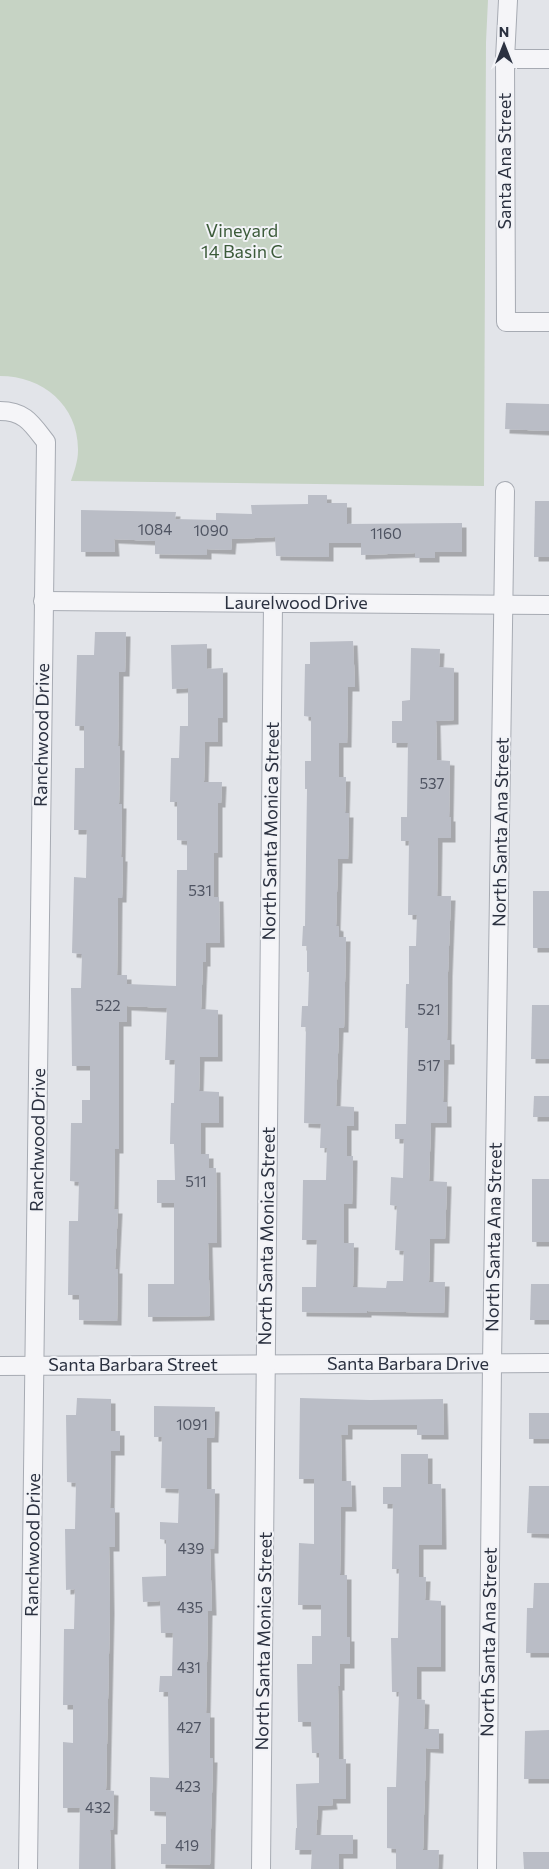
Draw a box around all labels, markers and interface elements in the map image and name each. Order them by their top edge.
north arrow [479,20,529,70]
text: N [499,23,509,40]
street label: Santa Ana Street [493,93,515,230]
park label: Vineyard 14 Basin C [201,219,283,262]
house number: 1084 [138,520,172,538]
house number: 1090 [193,521,229,539]
house number: 1160 [370,524,402,542]
street label: Laurelwood Drive [224,591,368,613]
street label: Ranchwood Drive [29,663,53,807]
street label: North Santa Monica Street [257,721,283,941]
street label: North Santa Ana Street [487,737,513,927]
house number: 537 [419,774,445,792]
house number: 531 [188,881,212,899]
house number: 522 [95,996,121,1014]
house number: 521 [417,1000,441,1018]
house number: 517 [418,1056,441,1074]
street label: Ranchwood Drive [25,1068,49,1212]
street label: North Santa Monica Street [253,1126,279,1346]
street label: North Santa Ana Street [480,1142,506,1332]
house number: 511 [185,1172,207,1190]
street label: Santa Barbara Drive [327,1352,489,1374]
street label: Santa Barbara Street [48,1353,218,1375]
house number: 1091 [176,1415,208,1433]
street label: Ranchwood Drive [20,1473,44,1617]
street label: North Santa Monica Street [250,1531,276,1751]
house number: 439 [178,1539,204,1557]
street label: North Santa Ana Street [475,1547,501,1737]
house number: 435 [177,1598,203,1616]
house number: 431 [177,1658,201,1676]
house number: 427 [177,1718,202,1736]
house number: 423 [175,1777,201,1795]
house number: 432 [85,1798,111,1816]
house number: 419 [175,1836,199,1854]

